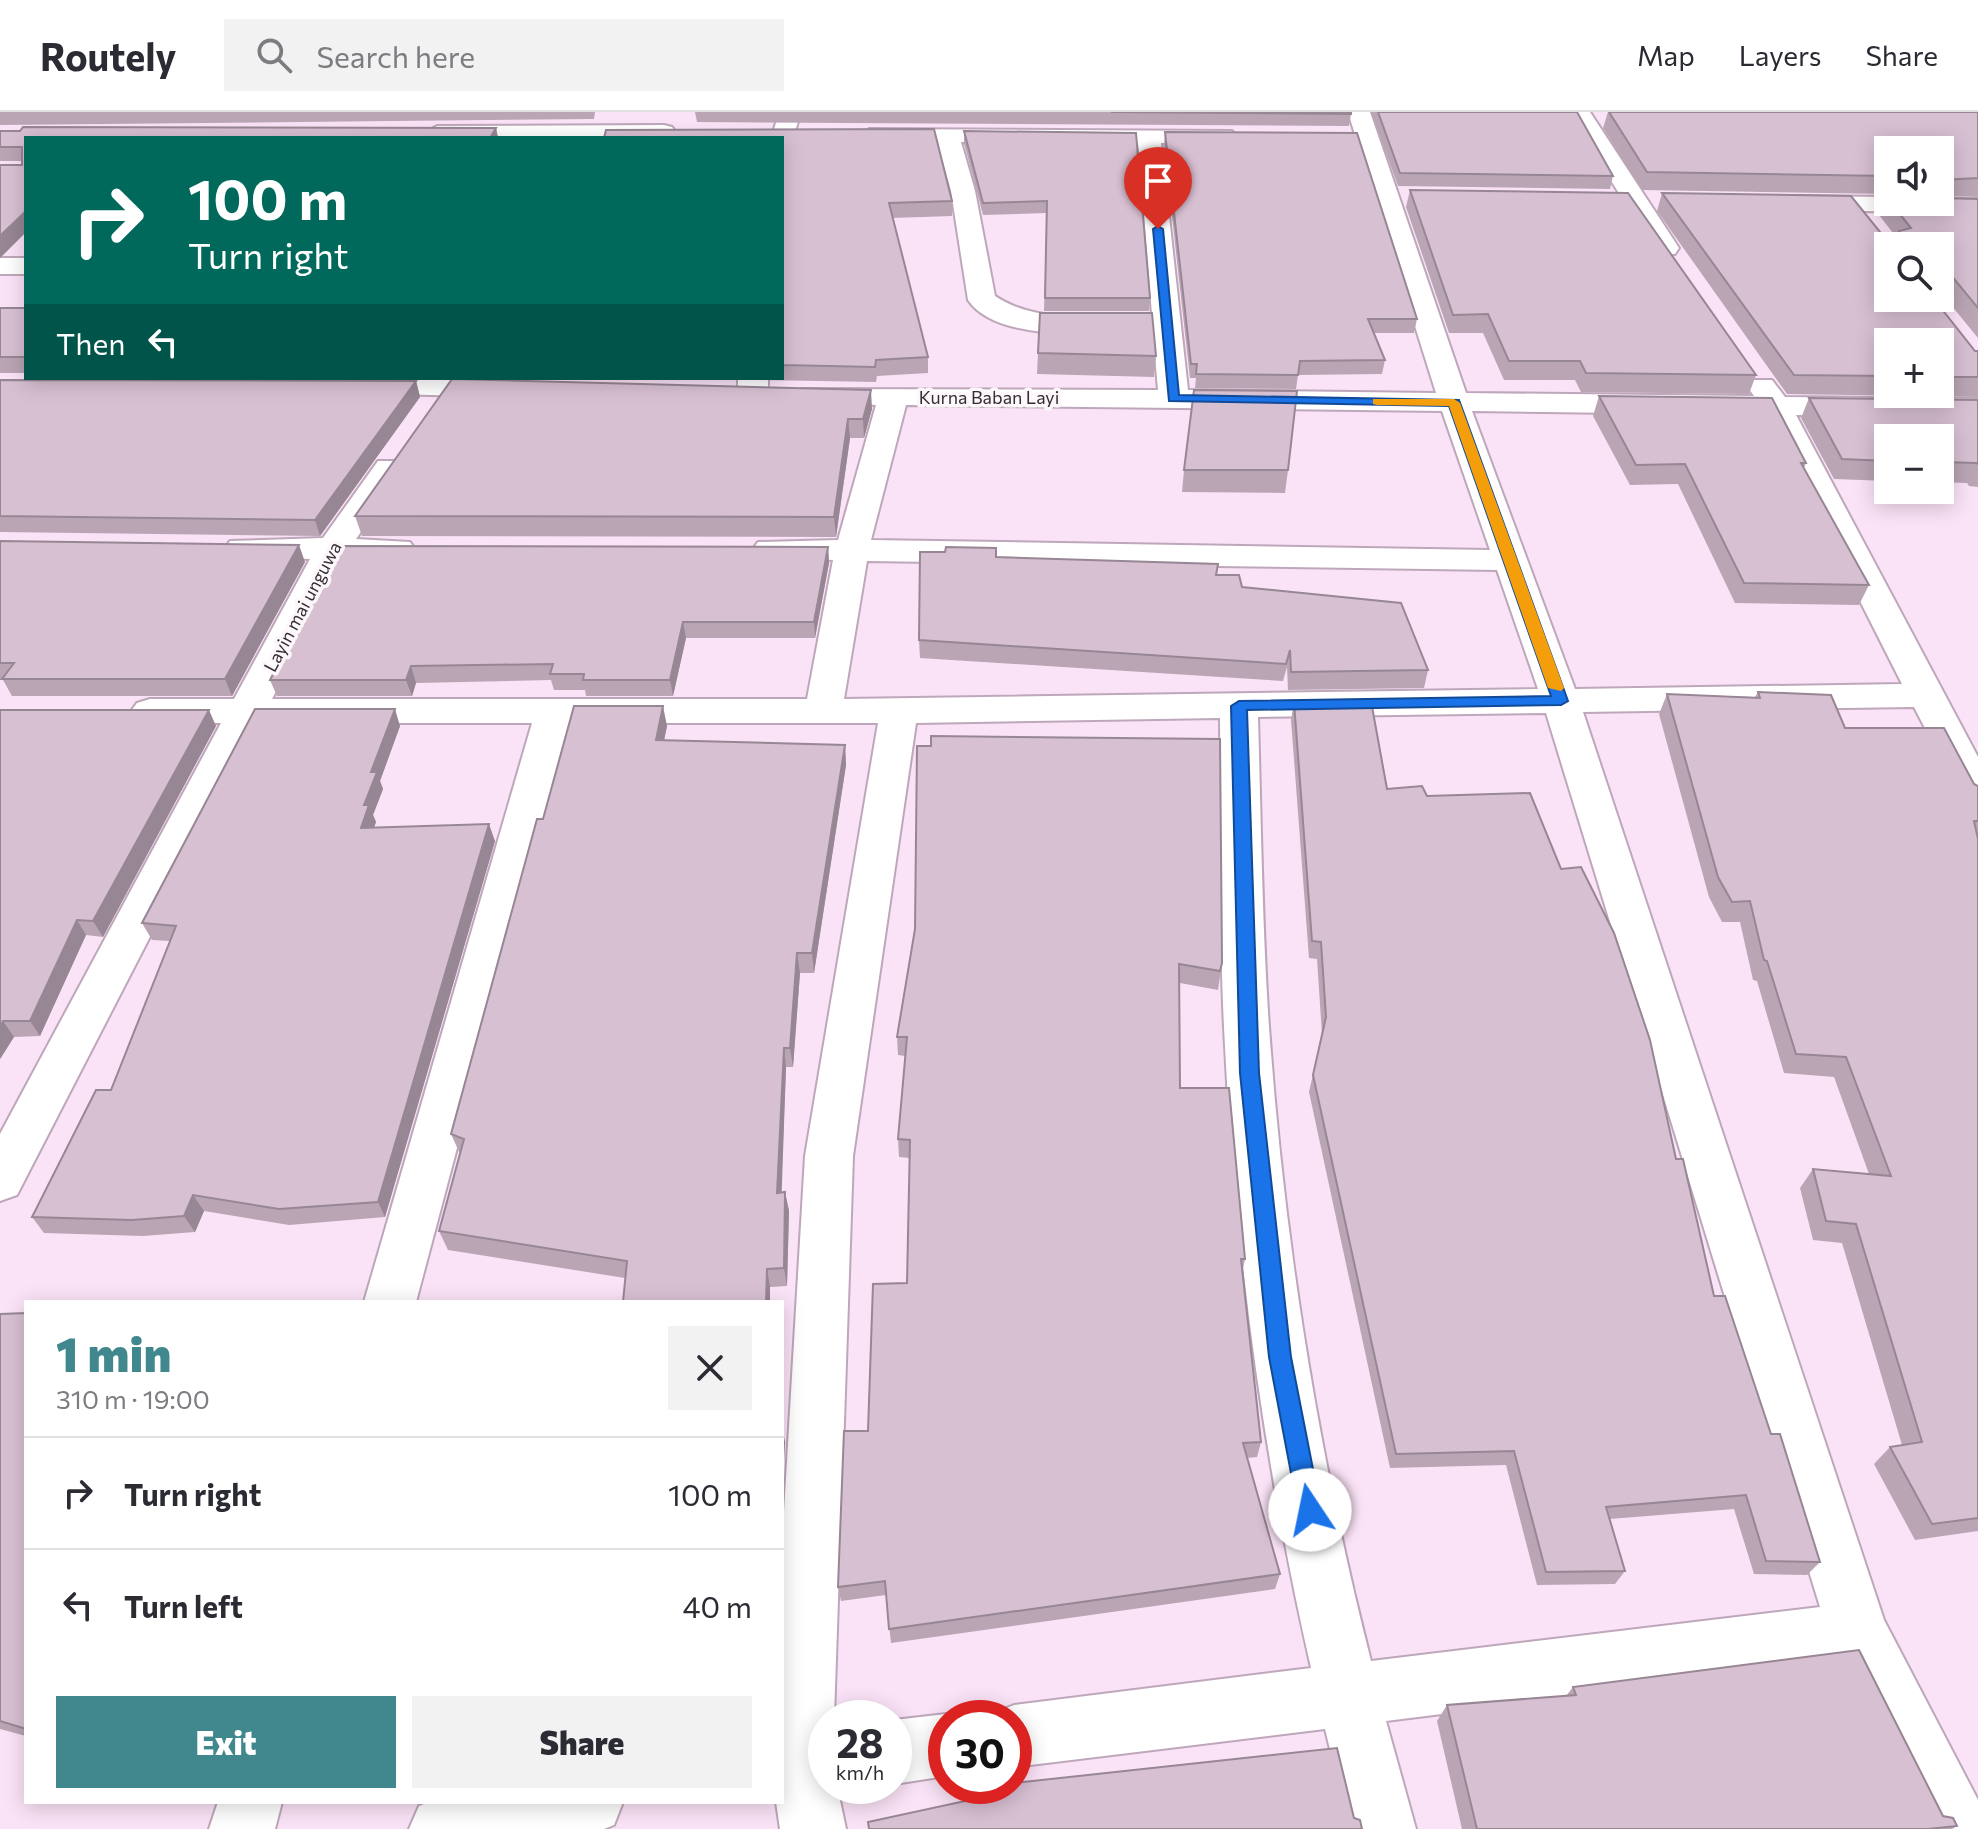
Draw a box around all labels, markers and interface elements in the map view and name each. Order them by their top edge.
search box [224,19,784,91]
text: Routely [40,32,176,79]
icon: search [252,33,296,77]
text: Search here [316,37,475,74]
text: Map [1637,38,1695,72]
text: Layers [1739,38,1821,72]
text: Share [1865,38,1938,72]
map controls [1874,136,1954,504]
button: sound [1874,136,1954,216]
pin [1124,147,1192,229]
icon: arrive [1136,159,1180,203]
text: 100 m [188,163,347,232]
icon: right [56,168,160,272]
text: Turn right [188,232,349,276]
button: search [1874,232,1954,312]
icon: left [141,320,185,364]
text: Then [56,324,125,361]
button: + [1874,328,1954,408]
street label: Kurna Baban Layi [919,386,1059,408]
button: − [1874,424,1954,504]
street label: Layin mai unguwa [259,538,346,675]
text: 1 min [56,1323,171,1382]
button: close [668,1326,752,1410]
text: 310 m · 19:00 [56,1383,210,1414]
position arrow [1268,1468,1352,1552]
icon: right [56,1471,100,1515]
text: Turn right [124,1475,261,1512]
text: 100 m [668,1475,752,1512]
icon: left [56,1583,100,1627]
text: Turn left [124,1587,243,1624]
text: 40 m [683,1587,752,1624]
button: Exit [56,1696,396,1788]
button: Share [412,1696,752,1788]
speed limit sign: 30 [928,1700,1032,1804]
text: 28 [836,1717,884,1766]
text: km/h [836,1760,884,1784]

